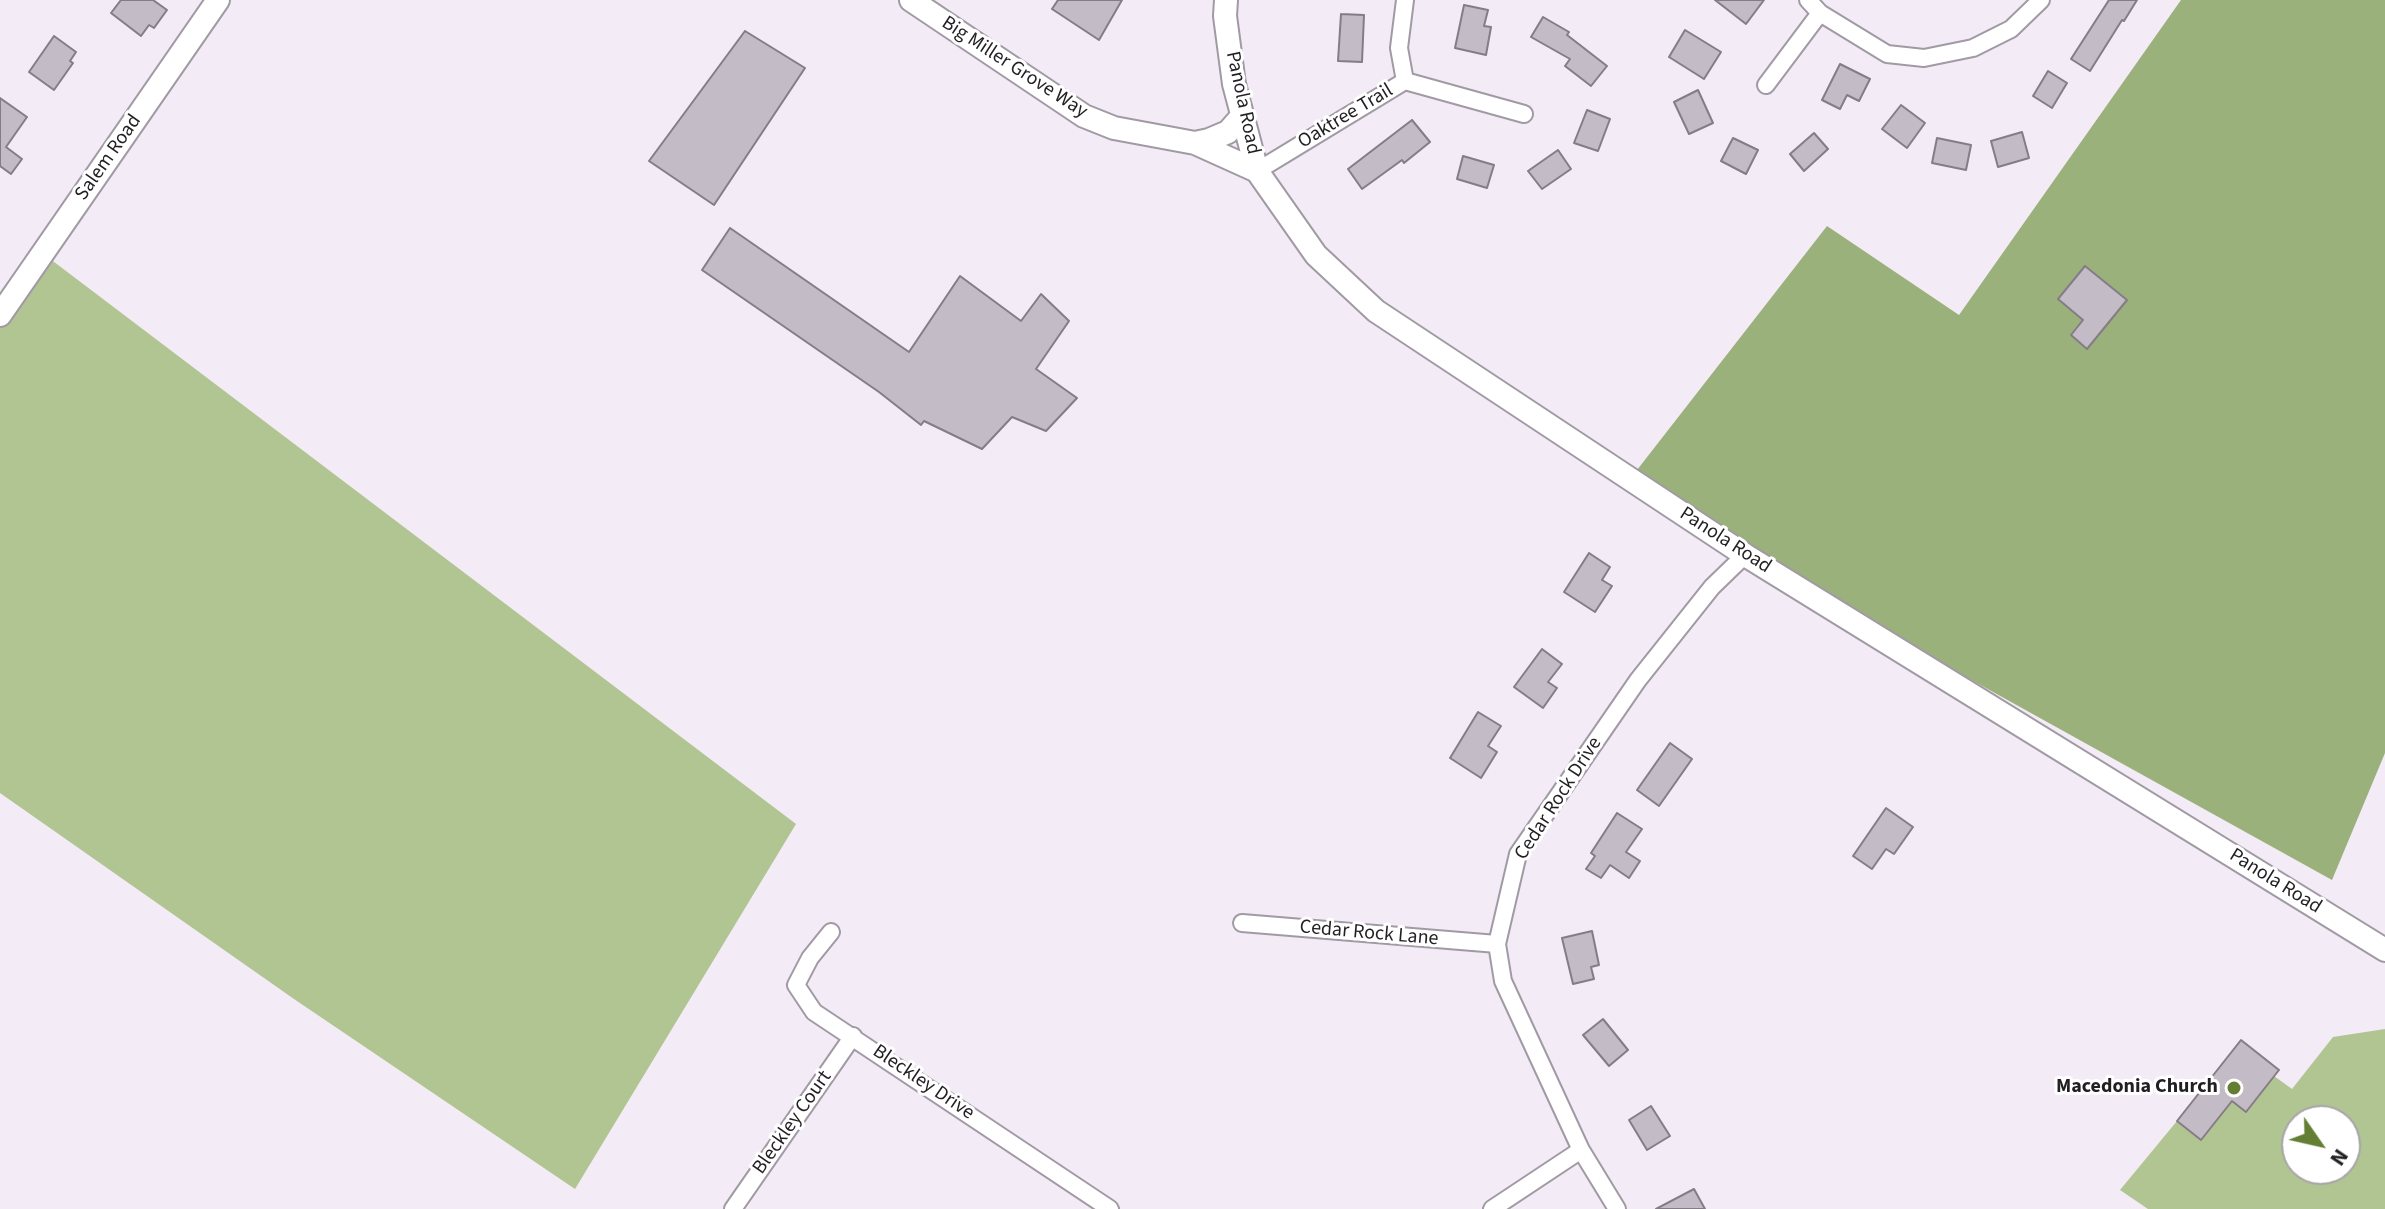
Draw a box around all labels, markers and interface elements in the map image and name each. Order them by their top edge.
street label: Big Miller Grove Way [937,12,1091,124]
street label: Panola Road [1219,49,1265,157]
street label: Oaktree Trail [1294,79,1398,155]
street label: Salem Road [71,110,147,206]
street label: Panola Road [1675,502,1775,580]
street label: Cedar Rock Drive [1510,733,1608,865]
street label: Panola Road [2224,844,2326,920]
street label: Cedar Rock Lane [1299,916,1439,952]
street label: Bleckley Drive [868,1040,978,1126]
street label: Bleckley Court [748,1067,838,1179]
place label: Macedonia Church [2056,1076,2218,1100]
marker: Macedonia Church [2225,1079,2243,1097]
north arrow [2281,1105,2361,1185]
text: N [2322,1142,2357,1172]

